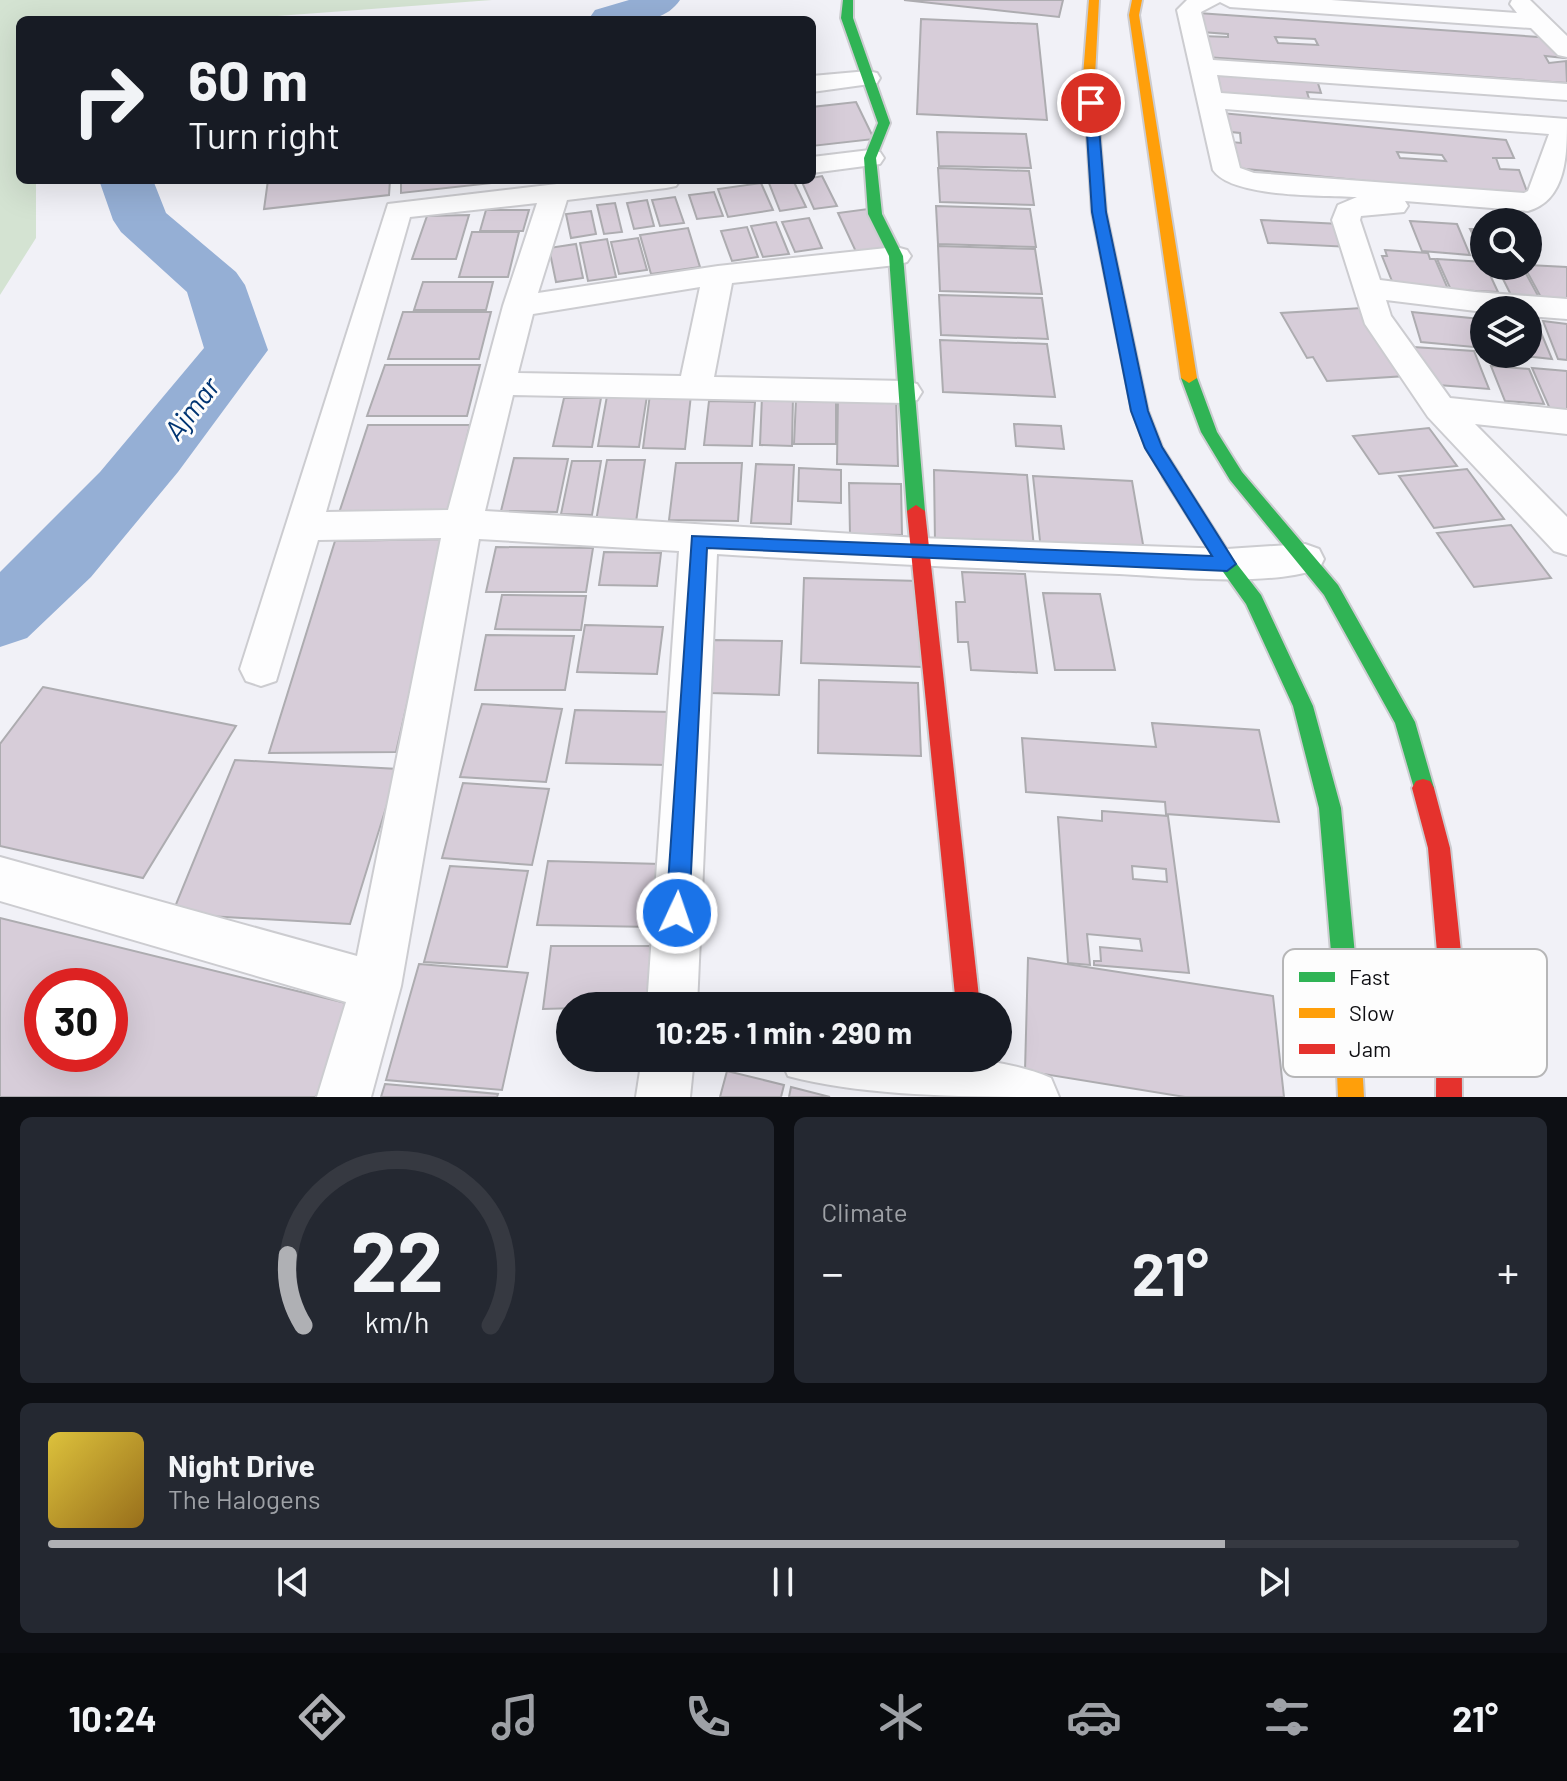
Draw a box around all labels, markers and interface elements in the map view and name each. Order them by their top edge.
text: 60 m [188,45,308,112]
icon: right [56,48,160,152]
pin [1057,69,1125,137]
icon: arrive [1069,81,1113,125]
text: Turn right [188,113,340,156]
map controls [1470,208,1542,368]
button: search [1470,208,1542,280]
button: layers [1470,296,1542,368]
water label: Ajmar [156,369,227,446]
position arrow [635,871,719,955]
legend [1283,949,1547,1077]
text: Fast [1349,963,1391,989]
speed limit sign: 30 [24,968,128,1072]
text: Slow [1349,999,1394,1025]
text: 10:25 · 1 min · 290 m [656,1014,912,1050]
text: Jam [1349,1035,1391,1061]
text: Climate [822,1196,908,1227]
text: 22 [350,1209,443,1309]
text: 21° [1132,1236,1209,1308]
text: − [822,1245,844,1298]
text: + [1497,1245,1519,1298]
text: km/h [364,1304,429,1339]
text: Night Drive [168,1447,315,1483]
text: The Halogens [168,1483,320,1514]
icon: previous [271,1560,315,1604]
icon: pause [761,1560,805,1604]
icon: next [1252,1560,1296,1604]
icon: directions [294,1689,350,1745]
icon: music [487,1689,543,1745]
icon: phone [680,1689,736,1745]
icon: climate [873,1689,929,1745]
icon: car [1066,1689,1122,1745]
icon: filters [1259,1689,1315,1745]
text: 10:24 [69,1696,157,1739]
text: 21° [1452,1696,1498,1739]

